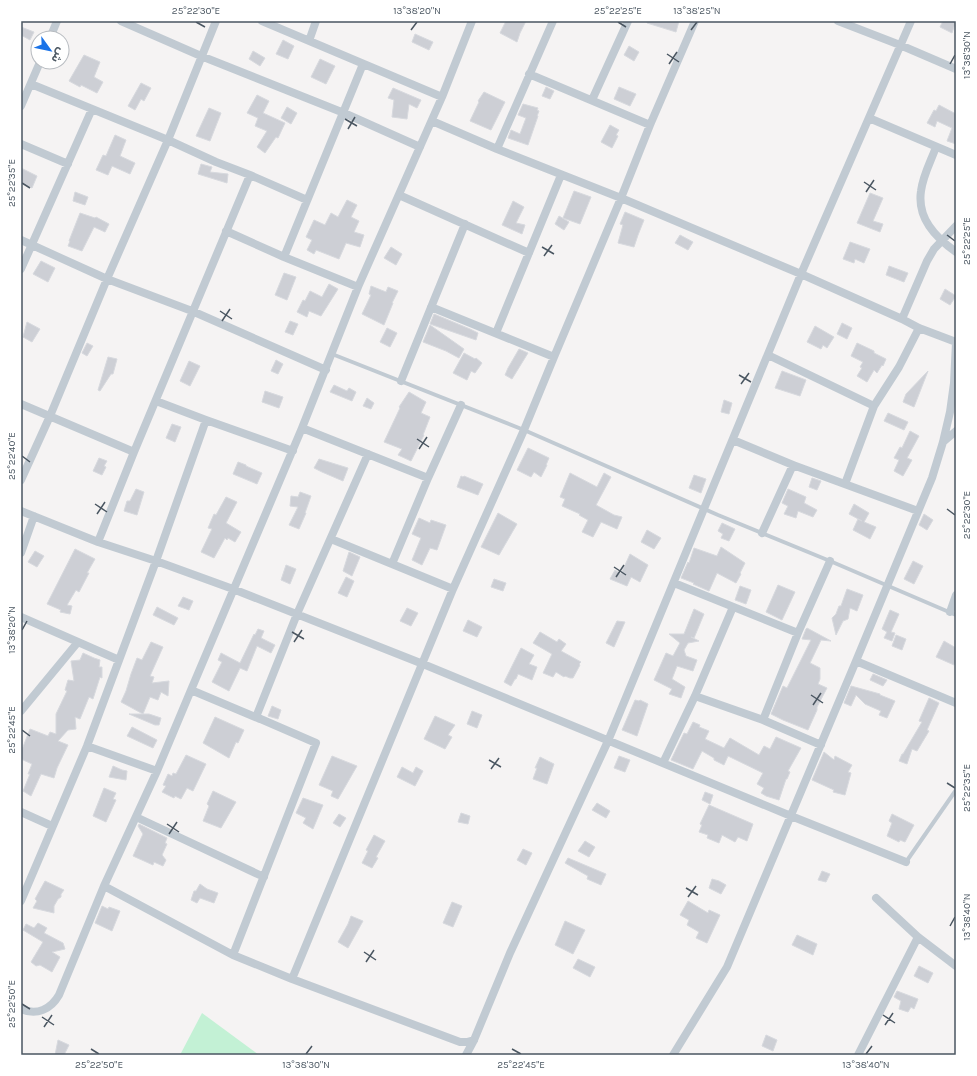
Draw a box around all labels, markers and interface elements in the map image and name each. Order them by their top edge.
text: 25°22'30"E [172,5,220,17]
text: 13°38'20"N [393,5,441,17]
text: 25°22'25"E [594,5,642,17]
text: 13°38'25"N [673,5,721,17]
north arrow [30,30,70,70]
text: 13°38'30"N [961,31,973,79]
text: ش [48,45,68,65]
text: 25°22'35"E [6,159,18,207]
text: 25°22'25"E [961,217,973,265]
text: 25°22'40"E [6,432,18,480]
text: 25°22'30"E [961,491,973,539]
text: 13°38'20"N [6,606,18,654]
text: 25°22'45"E [6,706,18,754]
text: 25°22'35"E [961,764,973,812]
text: 13°38'40"N [961,893,973,941]
text: 25°22'50"E [6,980,18,1028]
text: 25°22'50"E [75,1059,123,1071]
text: 13°38'30"N [282,1059,330,1071]
text: 25°22'45"E [497,1059,545,1071]
text: 13°38'40"N [842,1059,890,1071]

